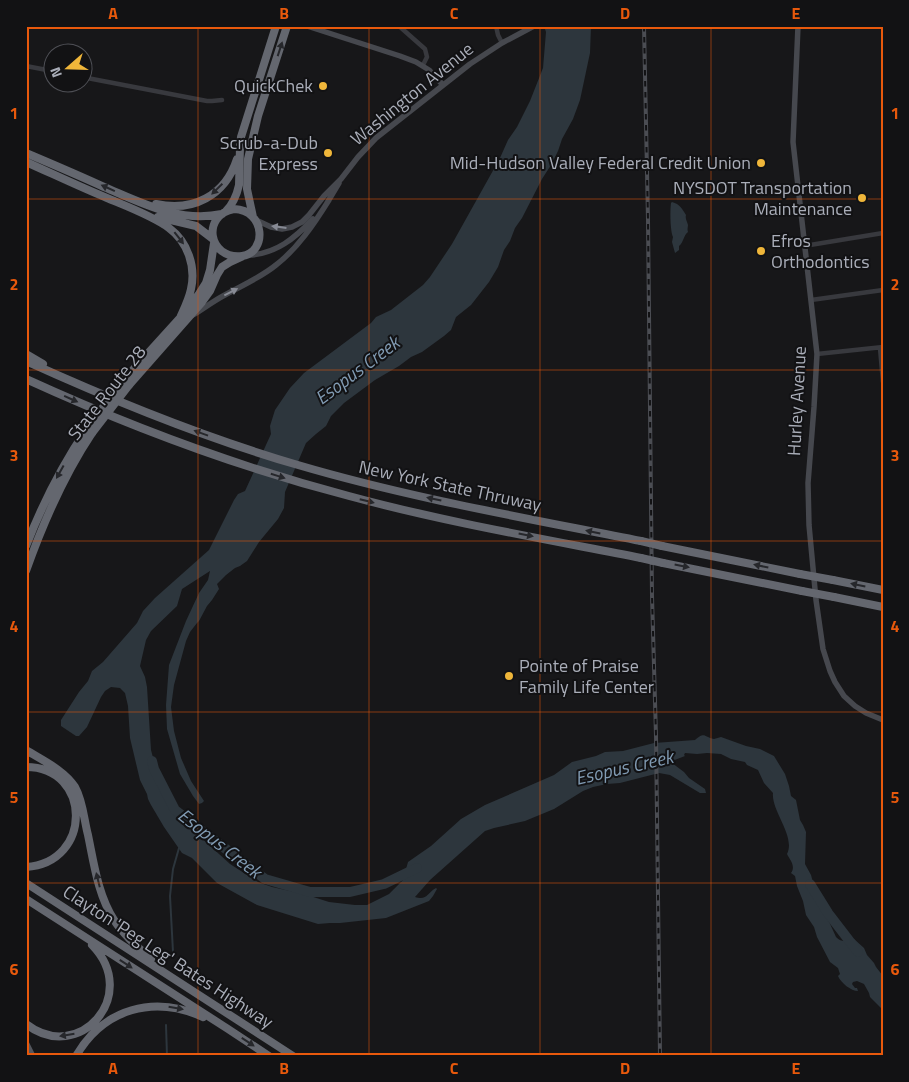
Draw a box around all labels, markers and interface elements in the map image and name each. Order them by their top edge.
text: A [108,1,118,25]
text: B [279,1,289,25]
text: C [450,1,459,25]
text: D [620,1,630,25]
text: E [792,1,801,25]
street label: Washington Avenue [344,35,479,152]
north arrow [42,42,92,92]
one-way arrow [276,42,284,57]
text: N [44,64,67,81]
place label: QuickChek [234,72,313,99]
marker: QuickChek [317,80,329,92]
text: 1 [10,101,18,125]
text: 1 [891,101,899,125]
place label: Scrub-a-Dub Express [220,129,318,177]
marker: Scrub-a-Dub Express [322,147,334,159]
place label: Mid-Hudson Valley Federal Credit Union [450,149,751,176]
marker: Mid-Hudson Valley Federal Credit Union [755,157,767,169]
place label: NYSDOT Transportation Maintenance [673,174,852,222]
one-way arrow [212,183,224,195]
one-way arrow [101,184,115,192]
marker: NYSDOT Transportation Maintenance [856,192,868,204]
one-way arrow [270,223,286,231]
place label: Efros Orthodontics [771,227,870,275]
one-way arrow [174,231,184,245]
marker: Efros Orthodontics [755,245,767,257]
text: 2 [10,272,18,296]
text: 2 [891,272,899,296]
one-way arrow [224,288,238,296]
water label: Esopus Creek [308,326,407,411]
street label: State Route 28 [61,340,152,446]
street label: Hurley Avenue [780,345,813,457]
one-way arrow [64,395,78,403]
one-way arrow [193,429,208,437]
text: 3 [10,443,18,467]
text: 3 [891,443,899,467]
street label: New York State Thruway [356,453,544,518]
one-way arrow [56,464,64,479]
one-way arrow [271,472,286,480]
one-way arrow [426,495,441,503]
one-way arrow [360,497,375,505]
one-way arrow [585,527,601,535]
one-way arrow [519,531,534,539]
one-way arrow [752,561,768,569]
one-way arrow [674,563,690,571]
one-way arrow [849,581,865,589]
text: 4 [10,614,19,638]
text: 4 [891,614,900,638]
place label: Pointe of Praise Family Life Center [519,652,654,700]
marker: Pointe of Praise Family Life Center [503,670,515,682]
water label: Esopus Creek [572,741,678,792]
text: 5 [10,785,19,809]
text: 5 [891,785,900,809]
water label: Esopus Creek [172,800,271,886]
one-way arrow [94,873,102,888]
street label: Clayton 'Peg Leg' Bates Highway [58,878,279,1035]
text: 6 [10,957,19,981]
text: 6 [891,957,900,981]
one-way arrow [120,959,133,968]
one-way arrow [168,1005,184,1013]
one-way arrow [59,1031,75,1039]
one-way arrow [242,1037,255,1047]
text: A [108,1056,118,1080]
text: B [279,1056,289,1080]
text: C [450,1056,459,1080]
text: D [620,1056,630,1080]
text: E [792,1056,801,1080]

